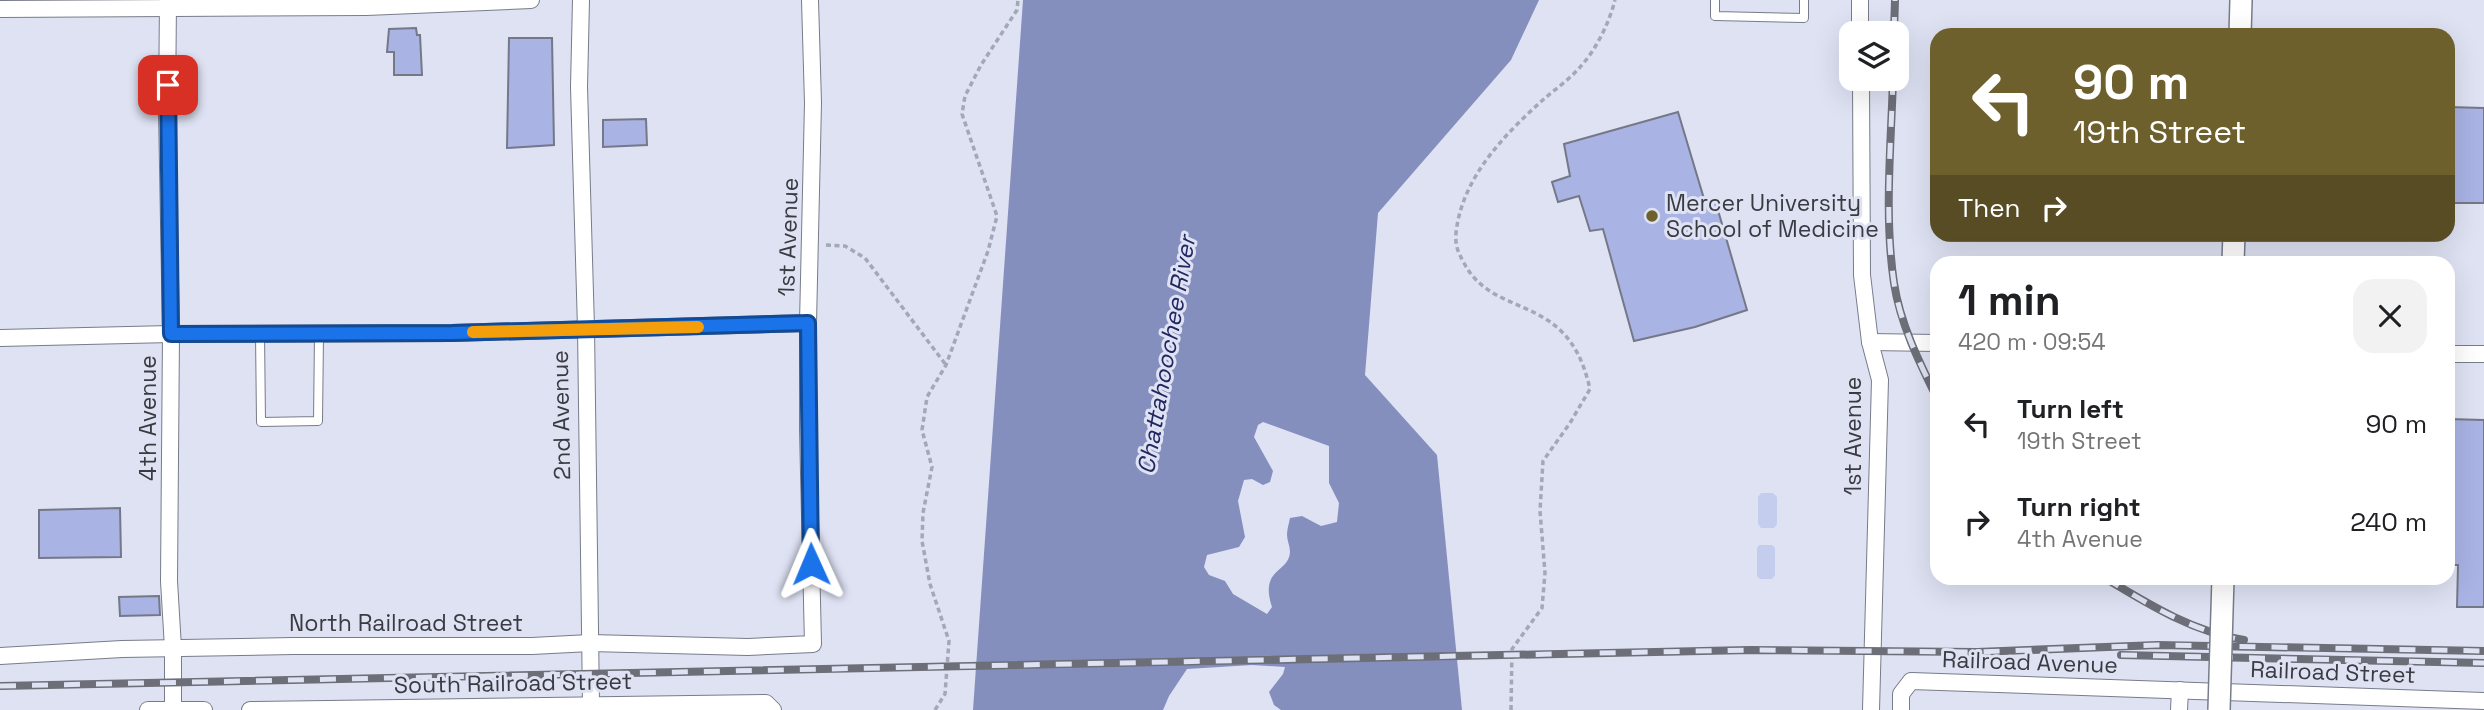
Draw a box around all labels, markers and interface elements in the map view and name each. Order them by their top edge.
map controls [1839,21,1909,91]
button: layers [1839,21,1909,91]
text: 90 m [2073,51,2189,113]
pin [138,55,198,115]
icon: left [1958,56,2049,147]
icon: arrive [149,66,187,104]
text: 19th Street [2073,112,2246,152]
street label: 1st Avenue [771,177,805,297]
place label: Mercer University School of Medicine [1666,188,1879,244]
icon: right [2035,189,2073,227]
text: Then [1958,191,2021,225]
marker: Mercer University School of Medicine [1644,208,1660,224]
water label: Chattahoochee River [1130,231,1203,476]
text: 1 min [1958,274,2061,327]
button: close [2353,279,2427,353]
text: 420 m · 09:54 [1958,327,2106,357]
street label: 2nd Avenue [545,350,577,480]
street label: 4th Avenue [133,355,163,481]
street label: 1st Avenue [1838,377,1868,495]
text: Turn left [2017,392,2124,426]
icon: left [1958,405,1996,443]
text: 90 m [2365,407,2427,441]
text: 19th Street [2017,426,2142,456]
text: Turn right [2017,490,2141,524]
icon: right [1958,503,1996,541]
text: 240 m [2350,505,2427,539]
text: 4th Avenue [2017,524,2143,554]
position arrow [774,527,848,601]
street label: North Railroad Street [289,608,523,638]
street label: Railroad Avenue [1942,644,2118,680]
street label: Railroad Street [2250,654,2416,690]
street label: South Railroad Street [394,666,632,700]

